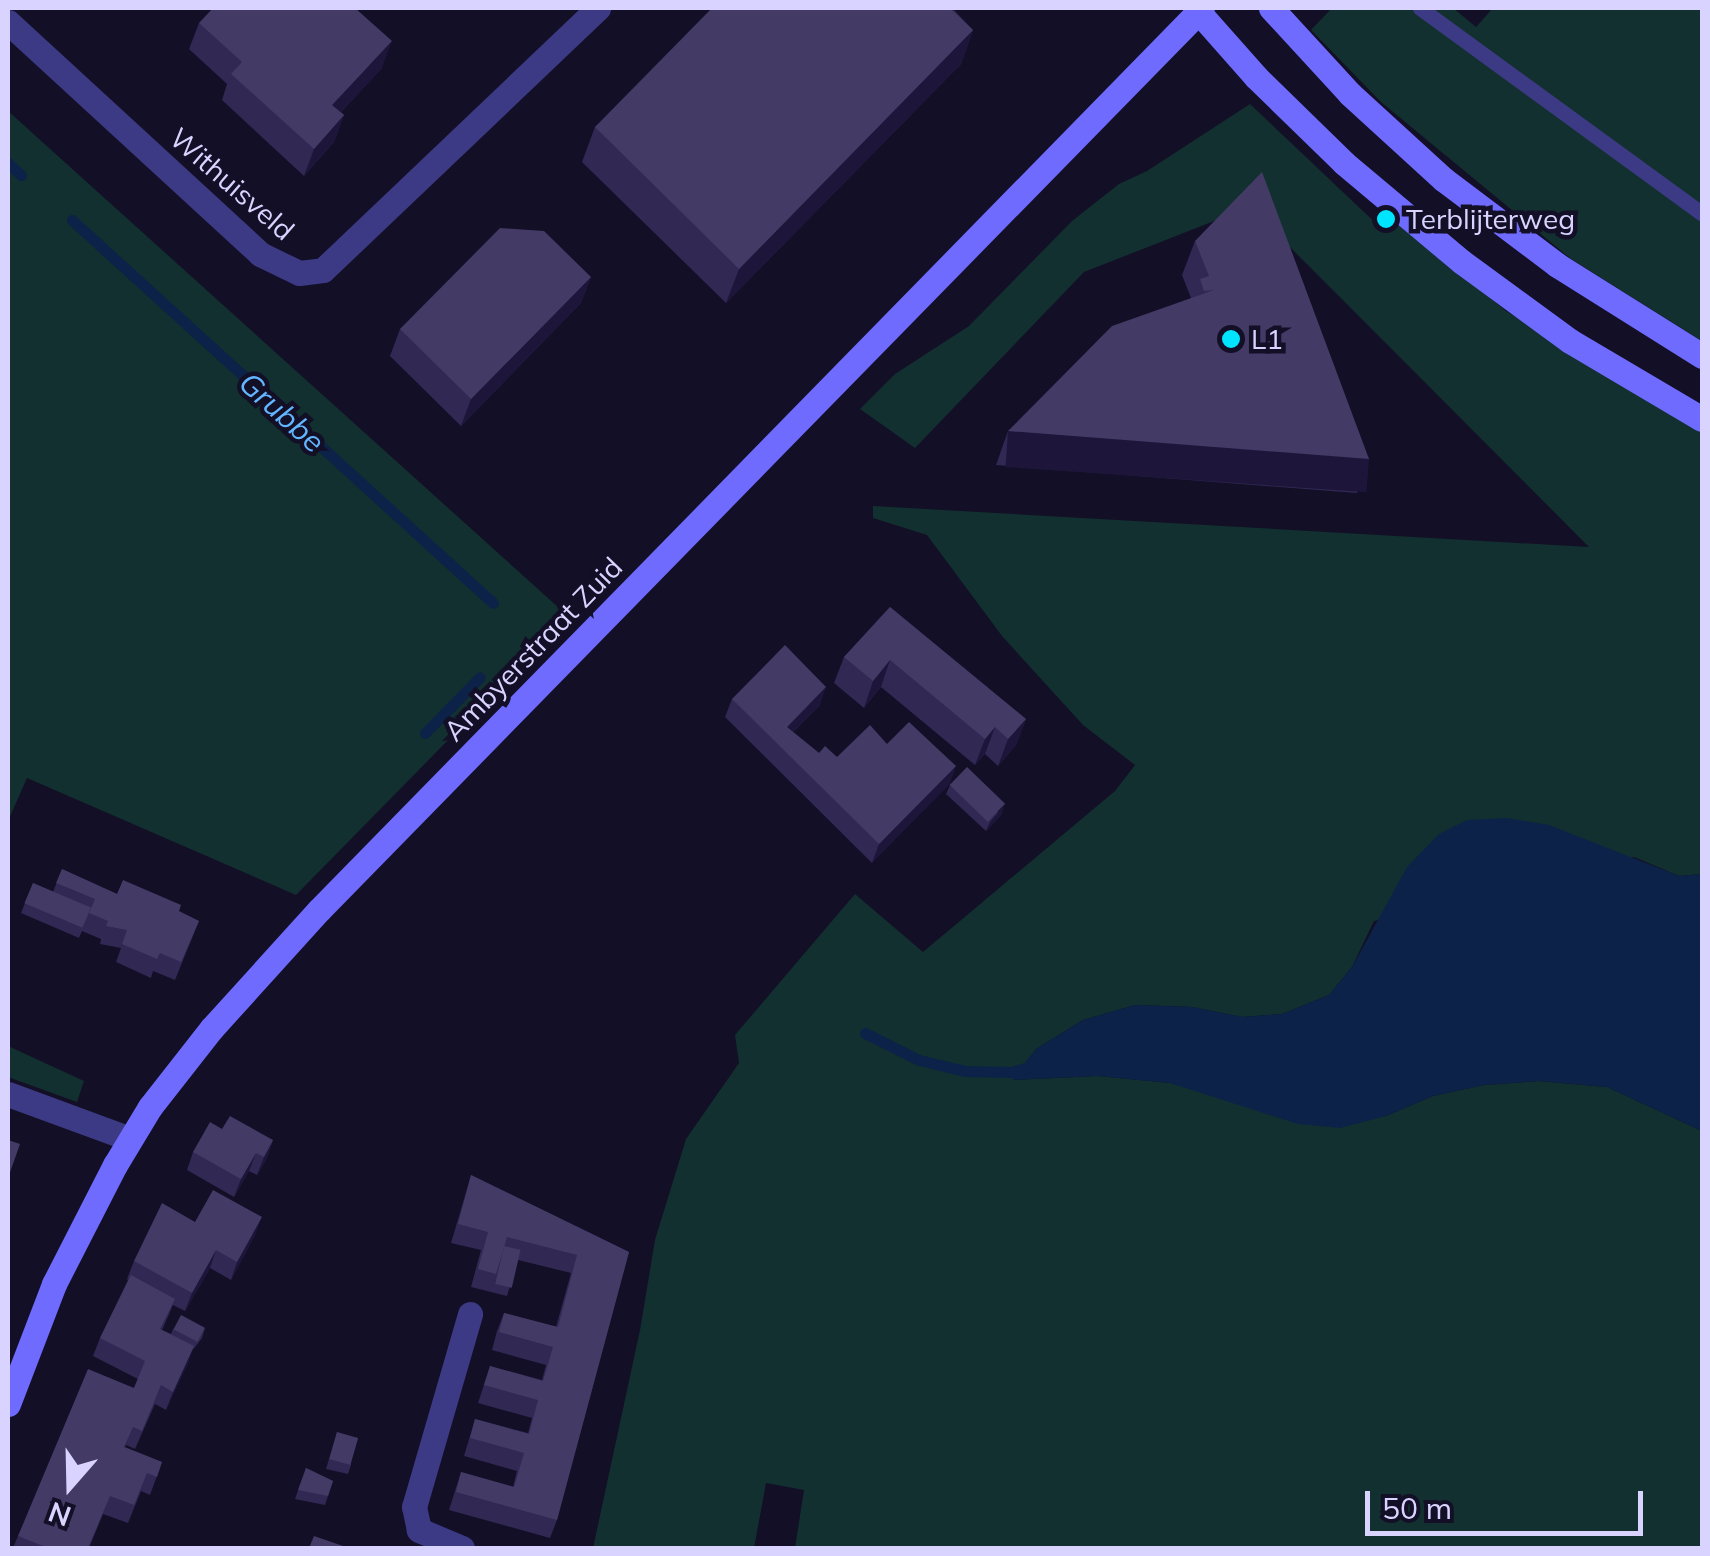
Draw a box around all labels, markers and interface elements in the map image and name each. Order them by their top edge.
street label: Withuisveld [163,121,301,247]
place label: Terblijterweg [1406,202,1575,236]
marker: Terblijterweg [1375,208,1397,230]
place label: L1 [1251,322,1283,356]
marker: L1 [1220,328,1242,350]
water label: Grubbe [232,364,332,460]
street label: Ambyerstraat Zuid [437,550,629,748]
north arrow [20,1436,120,1536]
scale bar [1370,1471,1648,1533]
text: 50 m [1382,1489,1452,1527]
text: N [44,1495,75,1535]

